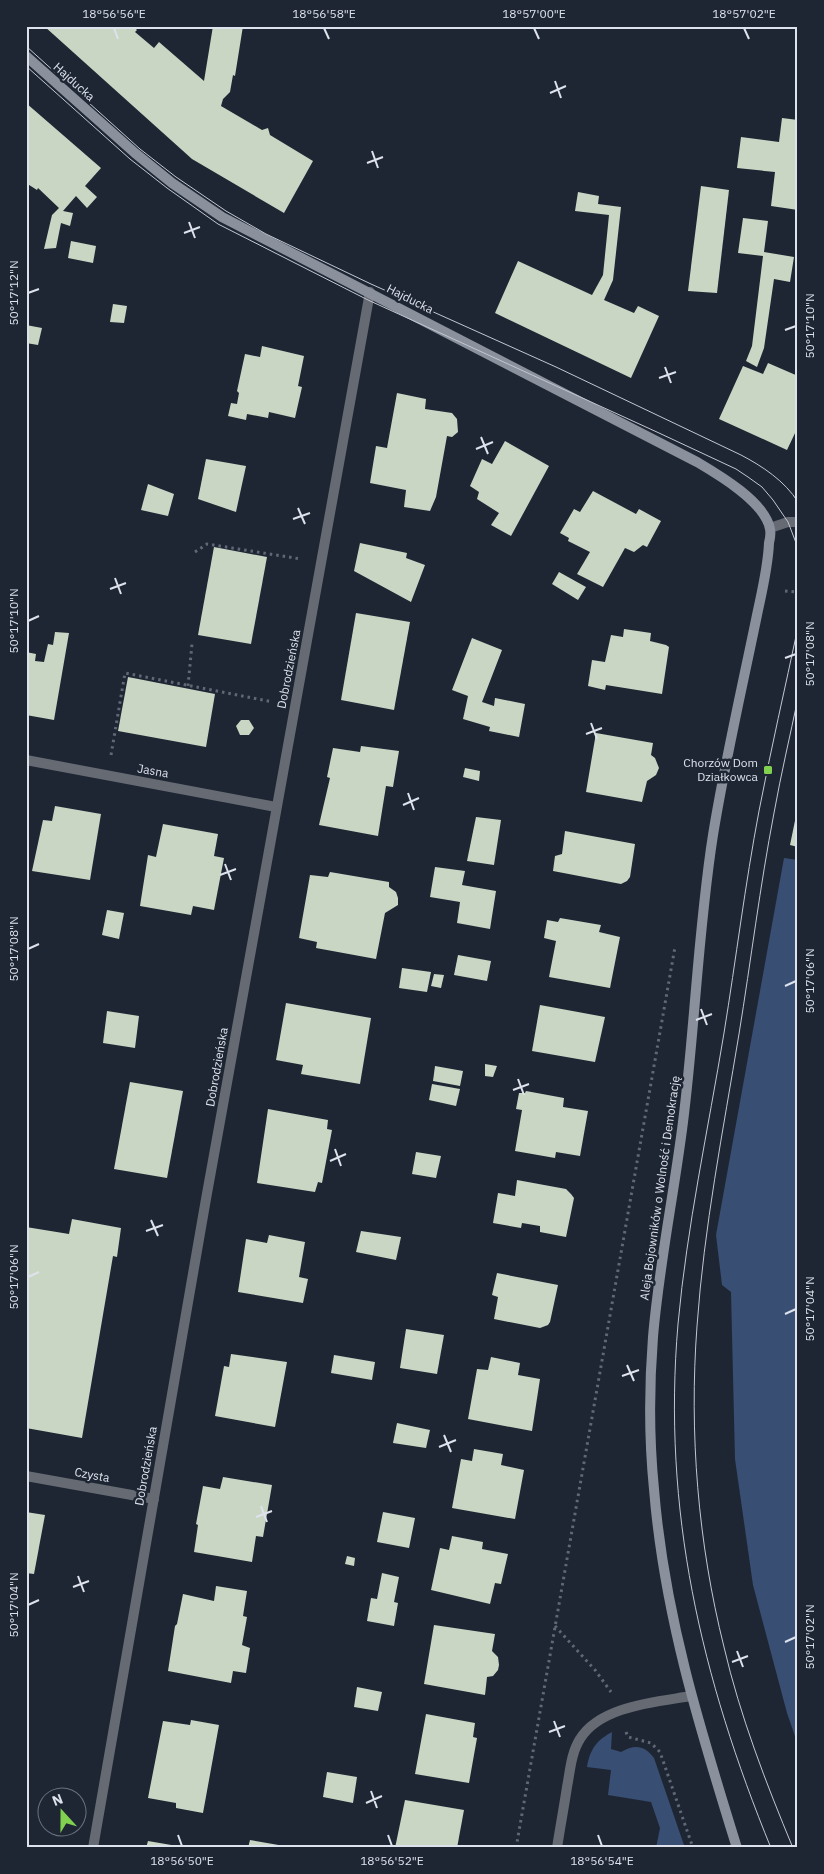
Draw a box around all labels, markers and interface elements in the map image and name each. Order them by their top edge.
text: 18°56'56"E [82,6,146,21]
text: 18°56'58"E [292,6,356,21]
text: 18°57'00"E [502,6,566,21]
text: 18°57'02"E [712,6,776,21]
street label: Hajducka [51,59,99,104]
text: 50°17'12"N [6,260,21,326]
street label: Hajducka [384,280,437,317]
text: 50°17'10"N [802,293,817,359]
text: 50°17'10"N [6,588,21,654]
text: 50°17'08"N [802,621,817,687]
street label: Dobrodzieńska [273,628,304,710]
place label: Chorzów Dom Działkowca [683,755,759,784]
street label: Jasna [136,760,171,781]
marker: Chorzów Dom Działkowca [762,764,774,776]
text: 50°17'08"N [6,916,21,982]
text: 50°17'06"N [802,948,817,1014]
street label: Dobrodzieńska [202,1026,231,1108]
street label: Aleja Bojowników o Wolność i Demokrację [636,1074,683,1301]
text: 50°17'06"N [6,1244,21,1310]
text: 50°17'04"N [802,1276,817,1342]
street label: Dobrodzieńska [131,1425,160,1507]
street label: Czysta [73,1464,111,1485]
text: 50°17'04"N [6,1572,21,1638]
text: 50°17'02"N [802,1604,817,1670]
north arrow [38,1786,88,1836]
text: N [49,1790,65,1810]
text: 18°56'50"E [150,1853,214,1868]
text: 18°56'52"E [360,1853,424,1868]
text: 18°56'54"E [570,1853,634,1868]

